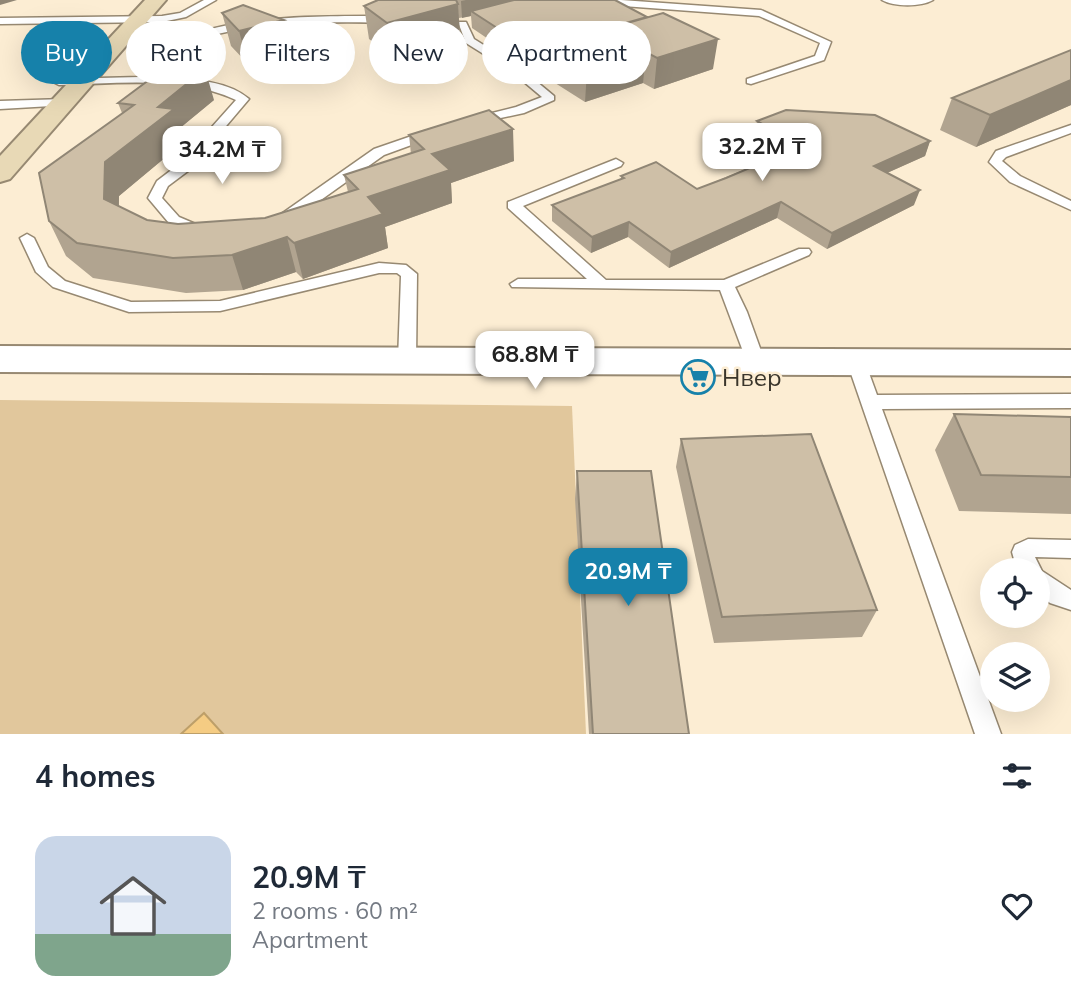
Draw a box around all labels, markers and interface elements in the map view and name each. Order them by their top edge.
chip: Buy [21,21,112,84]
chip: Rent [126,21,226,84]
chip: Filters [240,21,355,84]
chip: New [369,21,468,84]
chip: Apartment [482,21,651,84]
pin: 32.2M ₸ [697,124,827,183]
pin: 34.2M ₸ [157,127,287,186]
text: 32.2M ₸ [718,131,806,160]
text: 34.2M ₸ [178,134,266,163]
pin: 68.8M ₸ [470,332,600,391]
text: 68.8M ₸ [491,339,579,368]
supermarket icon: Нвер [679,358,717,396]
place label: Нвер [722,362,782,392]
pin: 20.9M ₸ [563,548,693,608]
text: 20.9M ₸ [584,556,672,585]
map controls [980,558,1050,712]
button: locate [980,558,1050,628]
button: layers [980,642,1050,712]
text: 4 homes [35,757,156,795]
icon: filters [998,757,1036,795]
text: 20.9M ₸ [252,858,366,896]
icon: home [91,864,175,948]
icon: heart [998,887,1036,925]
text: 2 rooms · 60 m² [252,896,418,925]
text: Apartment [252,925,368,954]

